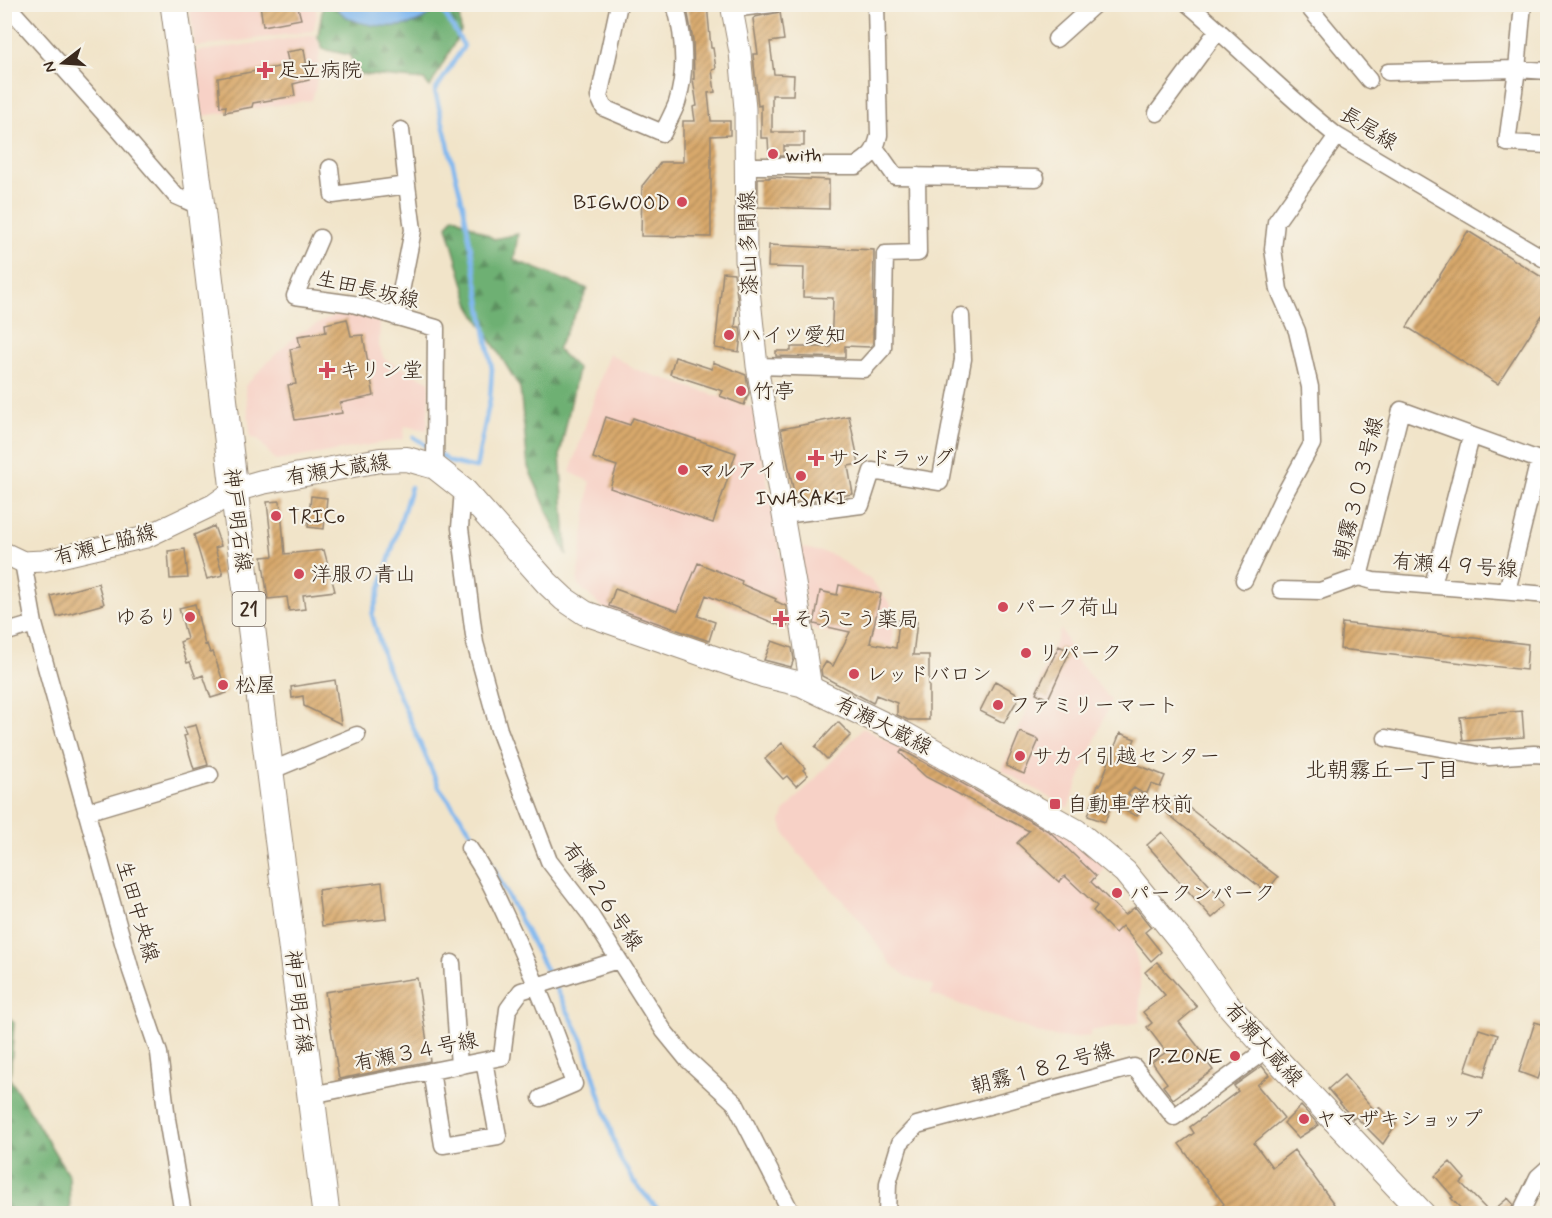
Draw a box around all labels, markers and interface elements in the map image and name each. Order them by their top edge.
north arrow [33,33,93,93]
place label: 足立病院 [278,57,362,85]
text: N [38,59,62,75]
marker: 足立病院 [256,61,274,79]
street label: 長尾線 [1334,100,1403,157]
place label: with [785,141,822,169]
marker: with [766,147,780,161]
place label: BIGWOOD [573,189,670,217]
street label: 漆山多聞線 [733,190,765,296]
marker: BIGWOOD [675,195,689,209]
street label: 生田長坂線 [313,265,422,315]
place label: ハイツ愛知 [741,322,846,350]
marker: ハイツ愛知 [722,328,736,342]
place label: キリン堂 [339,357,423,385]
marker: キリン堂 [320,363,334,377]
place label: 竹亭 [753,378,795,406]
marker: 竹亭 [734,384,748,398]
street label: 朝霧３０３号線 [1328,414,1390,563]
place label: サンドラッグ [828,445,954,473]
street label: 有瀬大蔵線 [284,448,392,492]
marker: サンドラッグ [809,451,823,465]
place label: マルアイ [695,457,777,485]
marker: マルアイ [676,463,690,477]
street label: 神戸明石線 [217,466,257,574]
marker: IWASAKI [794,469,808,483]
place label: IWASAKI [755,485,847,513]
place label: TRICo [288,503,345,531]
marker: TRICo [269,509,283,523]
street label: 有瀬上脇線 [51,518,160,572]
street label: 有瀬４９号線 [1391,548,1519,584]
place label: 洋服の青山 [311,561,416,589]
marker: 洋服の青山 [292,567,306,581]
road number: 21 [232,592,266,626]
place label: パーク荷山 [1015,594,1120,622]
marker: パーク荷山 [996,600,1010,614]
place label: ゆるり [115,604,178,632]
place label: そうこう薬局 [793,606,919,634]
marker: ゆるり [183,610,197,624]
marker: そうこう薬局 [774,612,788,626]
place label: リパーク [1038,640,1122,668]
marker: リパーク [1019,646,1033,660]
place label: レッドバロン [866,661,992,689]
marker: レッドバロン [847,667,861,681]
place label: 松屋 [235,672,277,700]
marker: 松屋 [216,678,230,692]
street label: 有瀬大蔵線 [830,690,937,762]
place label: ファミリーマート [1010,692,1178,720]
marker: ファミリーマート [991,698,1005,712]
place label: サカイ引越センター [1032,743,1220,771]
marker: サカイ引越センター [1013,749,1027,763]
district label: 北朝霧丘一丁目 [1305,757,1459,785]
place label: 自動車学校前 [1067,791,1193,819]
marker: 自動車学校前 [1048,797,1062,811]
street label: 有瀬２６号線 [555,837,649,957]
street label: 生田中央線 [109,857,165,966]
place label: パークンパーク [1129,880,1275,908]
marker: パークンパーク [1110,886,1124,900]
street label: 神戸明石線 [278,948,318,1056]
street label: 有瀬大蔵線 [1218,996,1309,1093]
street label: 有瀬３４号線 [352,1026,481,1078]
street label: 朝霧１８２号線 [968,1036,1117,1102]
place label: P.ZONE [1148,1043,1223,1071]
marker: P.ZONE [1228,1049,1242,1063]
place label: ヤマザキショップ [1316,1106,1483,1134]
marker: ヤマザキショップ [1297,1112,1311,1126]

